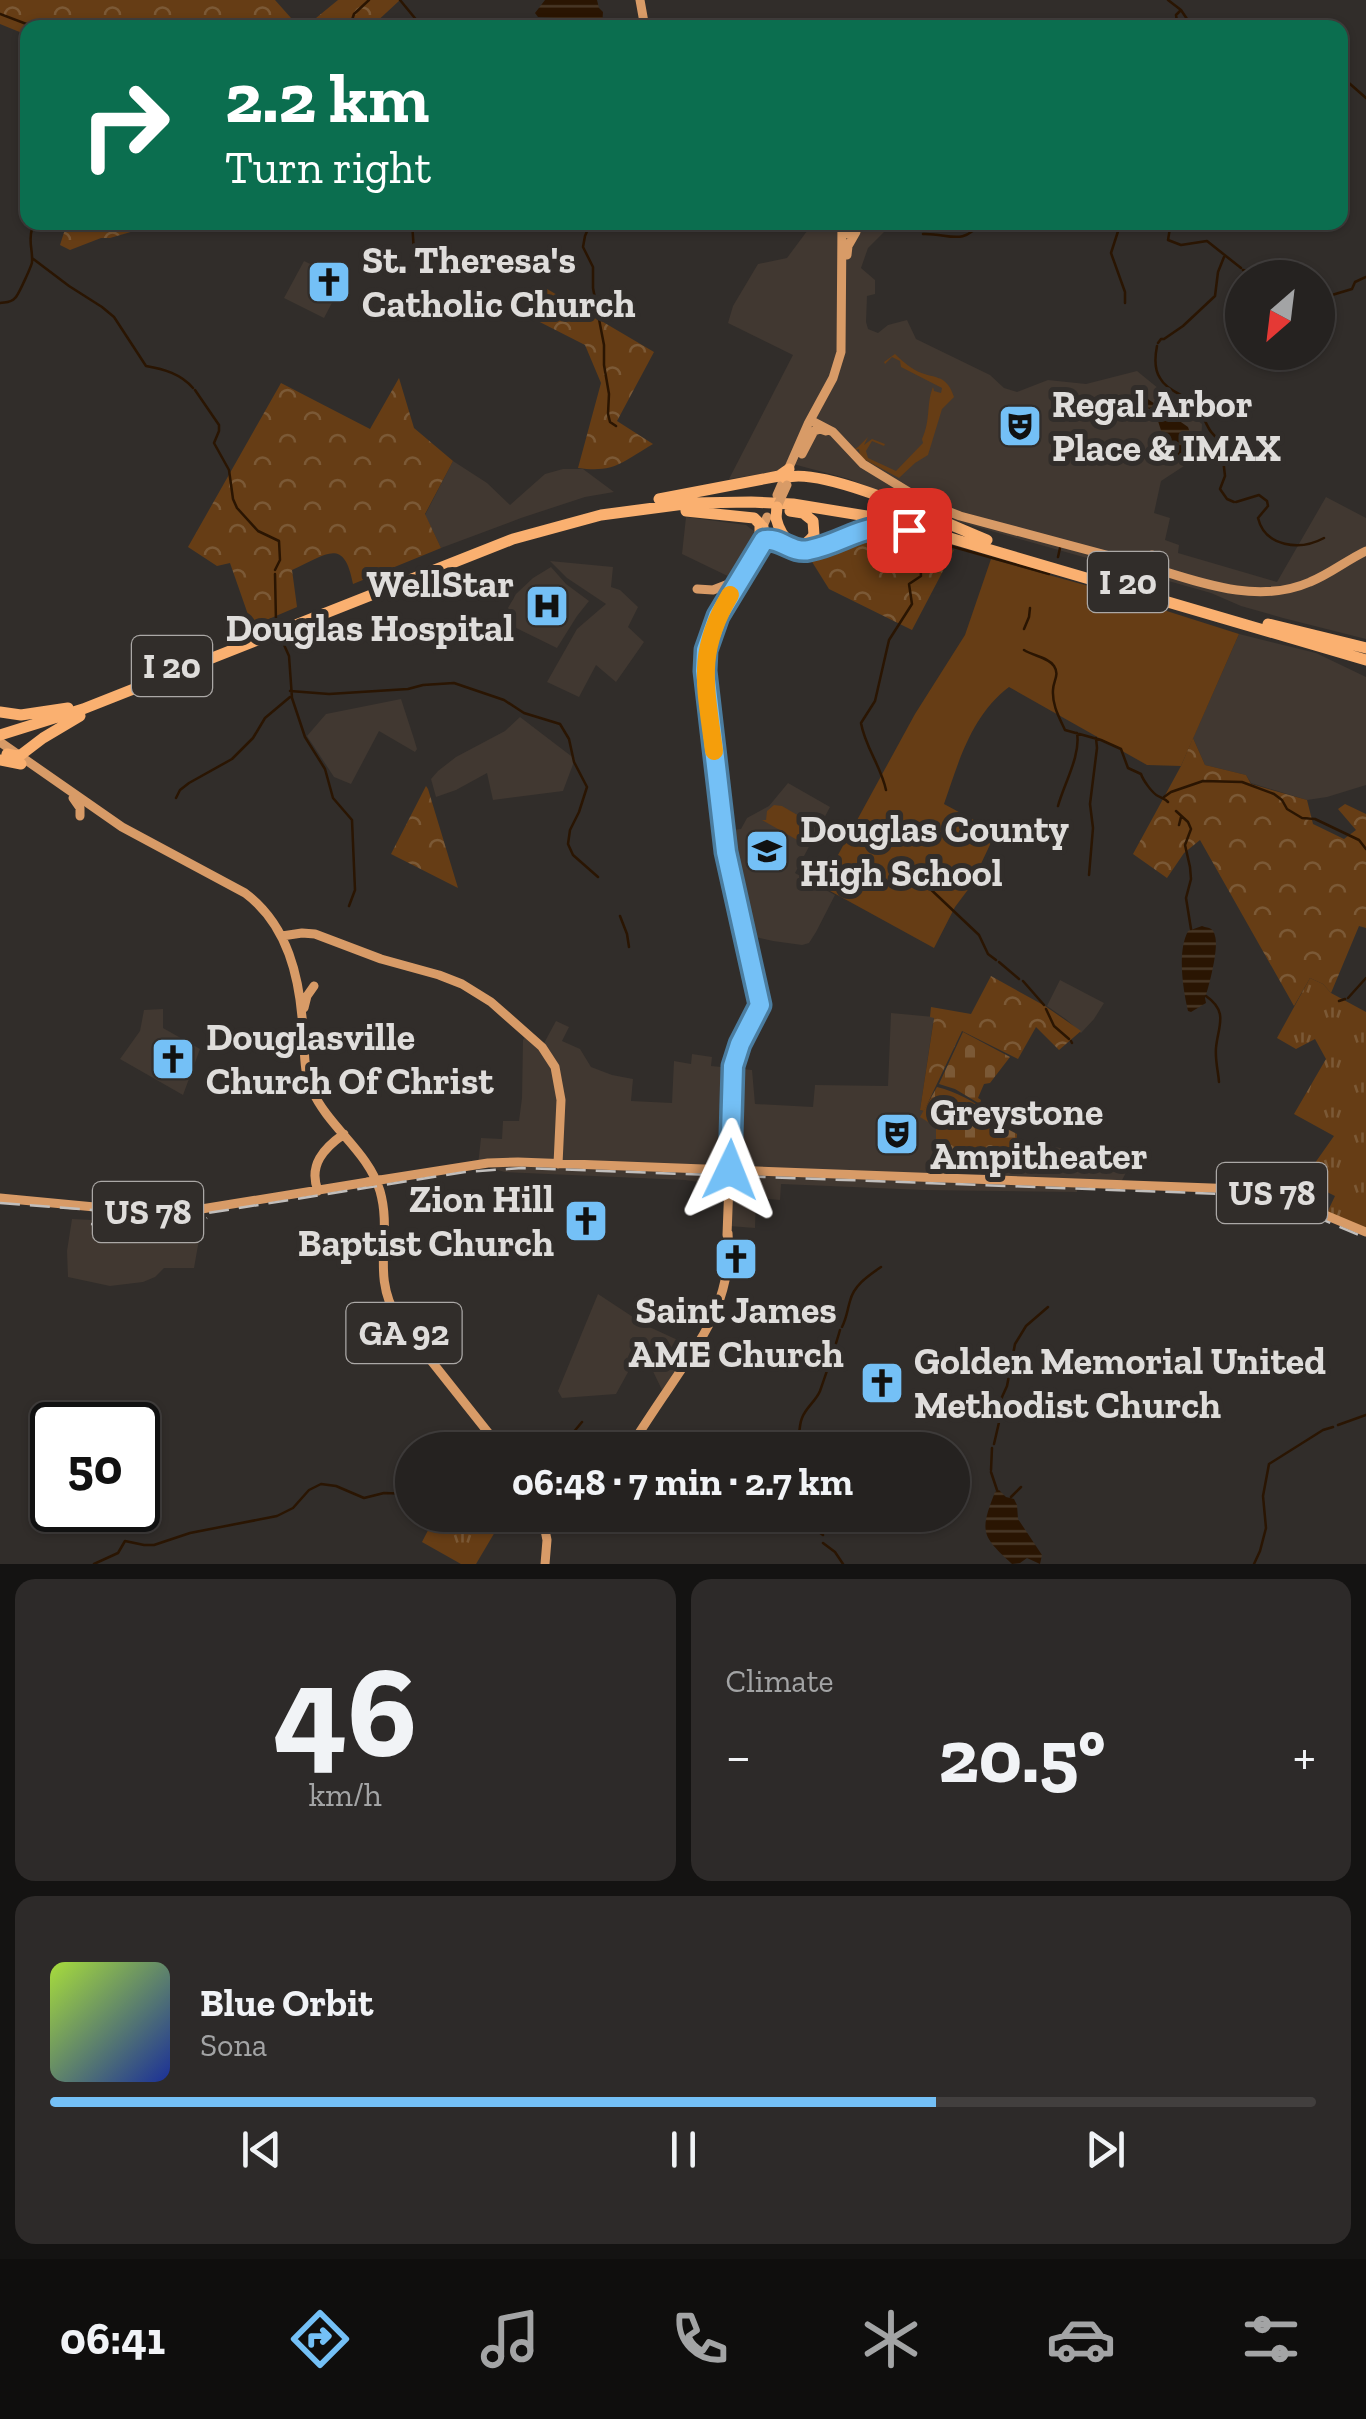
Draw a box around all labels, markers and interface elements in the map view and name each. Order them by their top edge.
text: 2.2 km [225,56,429,140]
icon: right [60,60,190,190]
text: Turn right [225,141,431,195]
place label: St. Theresa's Catholic Church [362,237,636,327]
church icon: St. Theresa's Catholic Church [306,259,352,305]
north arrow [1225,260,1335,370]
map controls [1225,260,1335,370]
place label: Regal Arbor Place & IMAX [1052,381,1281,471]
theatre icon: Regal Arbor Place & IMAX [997,403,1043,449]
pin [867,488,952,573]
icon: arrive [882,503,937,558]
road number: I 20 [1088,552,1168,612]
place label: WellStar Douglas Hospital [225,561,514,651]
hospital icon: WellStar Douglas Hospital [524,583,570,629]
road number: I 20 [132,636,212,696]
place label: Douglas County High School [800,806,1069,896]
school or university icon: Douglas County High School [744,828,790,874]
place label: Douglasville Church Of Christ [206,1014,494,1104]
church icon: Douglasville Church Of Christ [150,1036,196,1082]
place label: Greystone Ampitheater [930,1089,1148,1179]
theatre icon: Greystone Ampitheater [874,1111,920,1157]
position arrow [678,1118,782,1222]
road number: US 78 [1217,1163,1327,1223]
place label: Zion Hill Baptist Church [298,1176,554,1266]
road number: US 78 [93,1182,203,1242]
church icon: Zion Hill Baptist Church [563,1198,609,1244]
church icon: Saint James AME Church [713,1236,759,1282]
place label: Saint James AME Church [628,1287,844,1377]
road number: GA 92 [346,1303,462,1363]
place label: Golden Memorial United Methodist Church [914,1338,1326,1428]
church icon: Golden Memorial United Methodist Church [859,1360,905,1406]
speed limit sign: 50 [30,1402,160,1532]
text: 06:48 · 7 min · 2.7 km [512,1459,853,1505]
text: 46 [273,1633,417,1789]
text: Climate [726,1662,834,1700]
text: 20.5° [939,1711,1106,1801]
text: − [726,1723,751,1789]
text: + [1293,1723,1316,1789]
text: km/h [309,1776,382,1814]
text: Blue Orbit [200,1980,373,2026]
text: Sona [200,2026,267,2064]
icon: previous [234,2122,289,2177]
icon: pause [656,2122,711,2177]
icon: next [1078,2122,1133,2177]
icon: directions [285,2304,355,2374]
icon: music [475,2304,545,2374]
icon: phone [665,2304,735,2374]
icon: climate [856,2304,926,2374]
icon: car [1046,2304,1116,2374]
icon: filters [1236,2304,1306,2374]
text: 06:41 [60,2312,165,2366]

